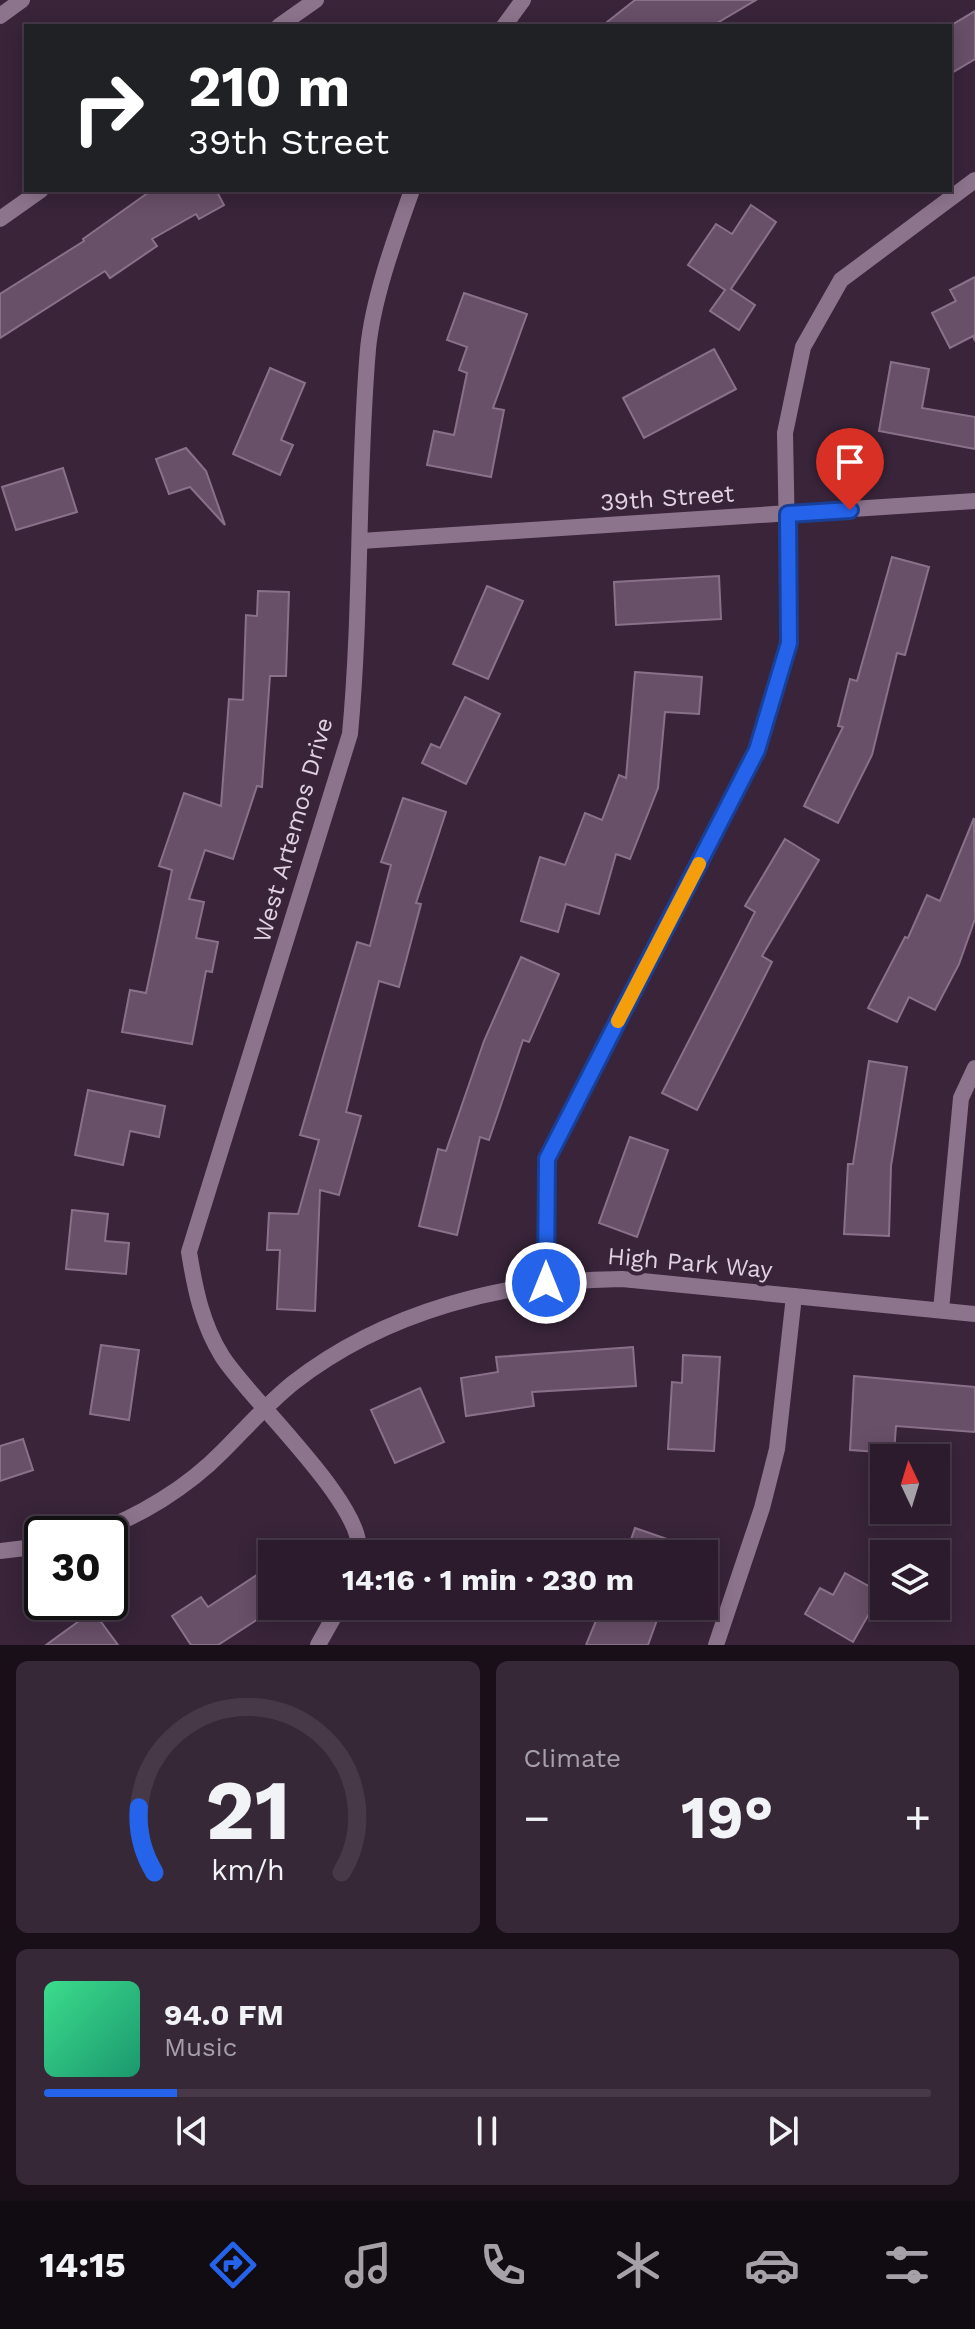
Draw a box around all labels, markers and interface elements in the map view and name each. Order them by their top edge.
text: 210 m [188,54,350,120]
icon: right [56,56,160,160]
text: 39th Street [188,121,389,163]
pin [816,428,884,510]
icon: arrive [828,440,872,484]
street label: 39th Street [599,479,735,517]
street label: West Artemos Drive [247,714,339,946]
position arrow [504,1241,588,1325]
street label: High Park Way [606,1242,774,1284]
north arrow [870,1444,950,1524]
map controls [870,1444,950,1620]
speed limit sign: 30 [24,1516,128,1620]
button: layers [870,1540,950,1620]
text: 14:16 · 1 min · 230 m [342,1562,634,1597]
text: Climate [524,1743,621,1773]
text: 21 [205,1762,290,1859]
text: 19° [681,1782,774,1853]
text: − [524,1792,550,1844]
text: + [904,1792,931,1844]
text: km/h [211,1853,285,1887]
text: 94.0 FM [164,1997,284,2032]
text: Music [164,2032,237,2062]
icon: previous [170,2109,214,2153]
icon: pause [465,2109,509,2153]
icon: next [761,2109,805,2153]
icon: directions [205,2237,261,2293]
icon: music [340,2237,396,2293]
icon: phone [475,2237,531,2293]
icon: climate [610,2237,666,2293]
icon: car [744,2237,800,2293]
icon: filters [879,2237,935,2293]
text: 14:15 [39,2244,126,2286]

